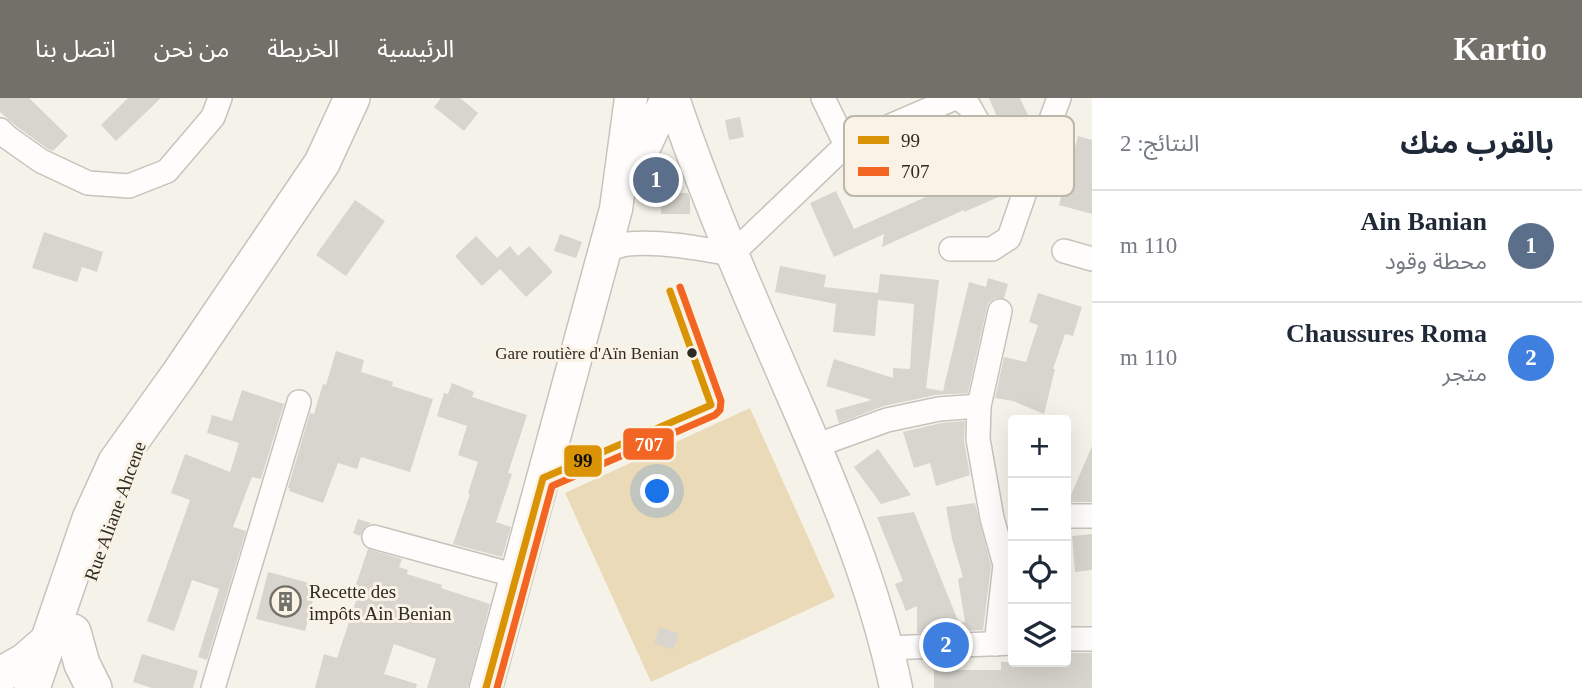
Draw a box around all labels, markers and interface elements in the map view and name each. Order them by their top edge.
text: Kartio [1454,31,1547,67]
text: اتصل بنا [35,36,116,62]
text: من نحن [154,36,229,62]
text: الخريطة [267,36,339,62]
text: الرئيسية [377,36,454,62]
legend [844,116,1074,196]
text: بالقرب منك [1400,126,1554,159]
text: 99 [901,130,920,151]
text: النتائج: 2 [1120,131,1199,156]
pin: 1 [633,154,679,206]
text: 707 [901,161,930,182]
text: Ain Banian [1361,207,1487,236]
text: 110 m [1120,233,1177,258]
text: 1 [1525,233,1537,258]
text: محطة وقود [1385,249,1487,274]
text: Chaussures Roma [1286,319,1487,348]
place label: Gare routière d'Aïn Benian [495,344,679,363]
text: 110 m [1120,345,1177,370]
text: 2 [1525,345,1537,370]
marker: Gare routière d'Aïn Benian [685,346,699,360]
text: متجر [1443,361,1487,386]
map controls [1008,415,1071,667]
button: + [1008,415,1071,478]
line badge: 707 [622,427,675,461]
text: 707 [635,434,664,455]
street label: Rue Aliane Ahcene [80,438,150,584]
line badge: 99 [563,444,603,478]
text: 99 [574,450,593,471]
your location [640,474,674,508]
button: − [1008,478,1071,541]
button: locate [1008,541,1071,604]
place label: Recette des impôts Ain Benian [309,581,452,624]
building icon: Recette des impôts Ain Benian [269,585,303,619]
button: layers [1008,604,1071,667]
pin: 2 [923,619,969,671]

